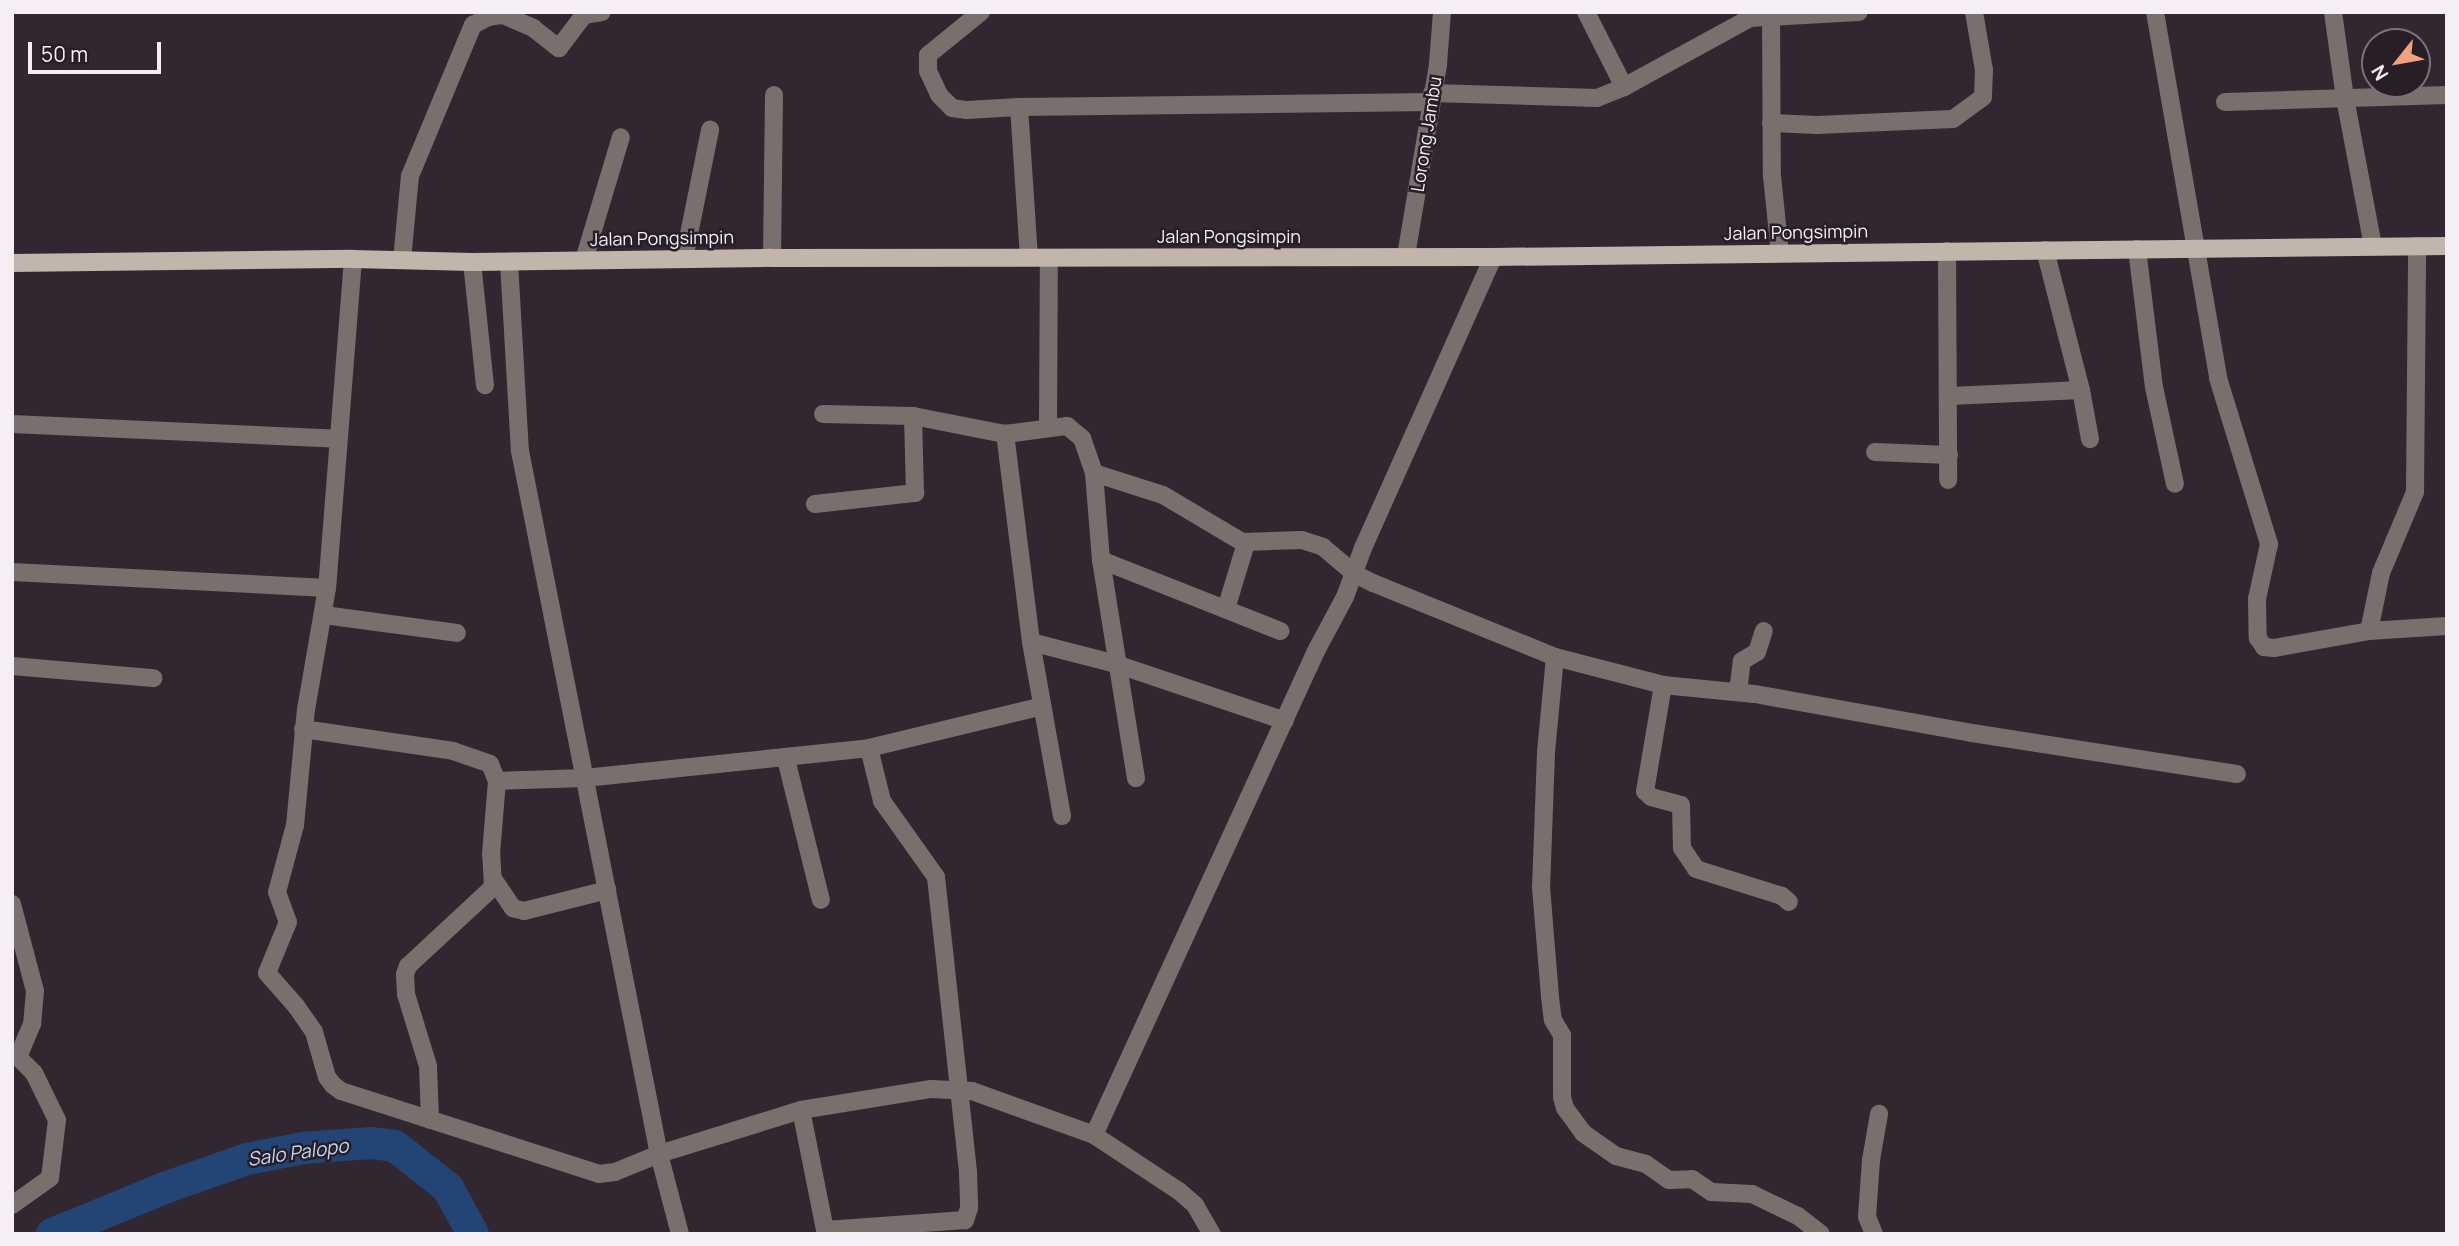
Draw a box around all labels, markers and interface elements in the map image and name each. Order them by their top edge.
scale bar [32,28,164,72]
north arrow [2361,28,2431,98]
text: 50 m [41,40,88,68]
text: N [2365,60,2394,85]
street label: Lorong Jambu [1406,75,1446,193]
street label: Jalan Pongsimpin [1724,220,1868,244]
street label: Jalan Pongsimpin [1157,225,1301,247]
street label: Jalan Pongsimpin [590,226,734,250]
water label: Salo Palopo [246,1135,350,1171]

